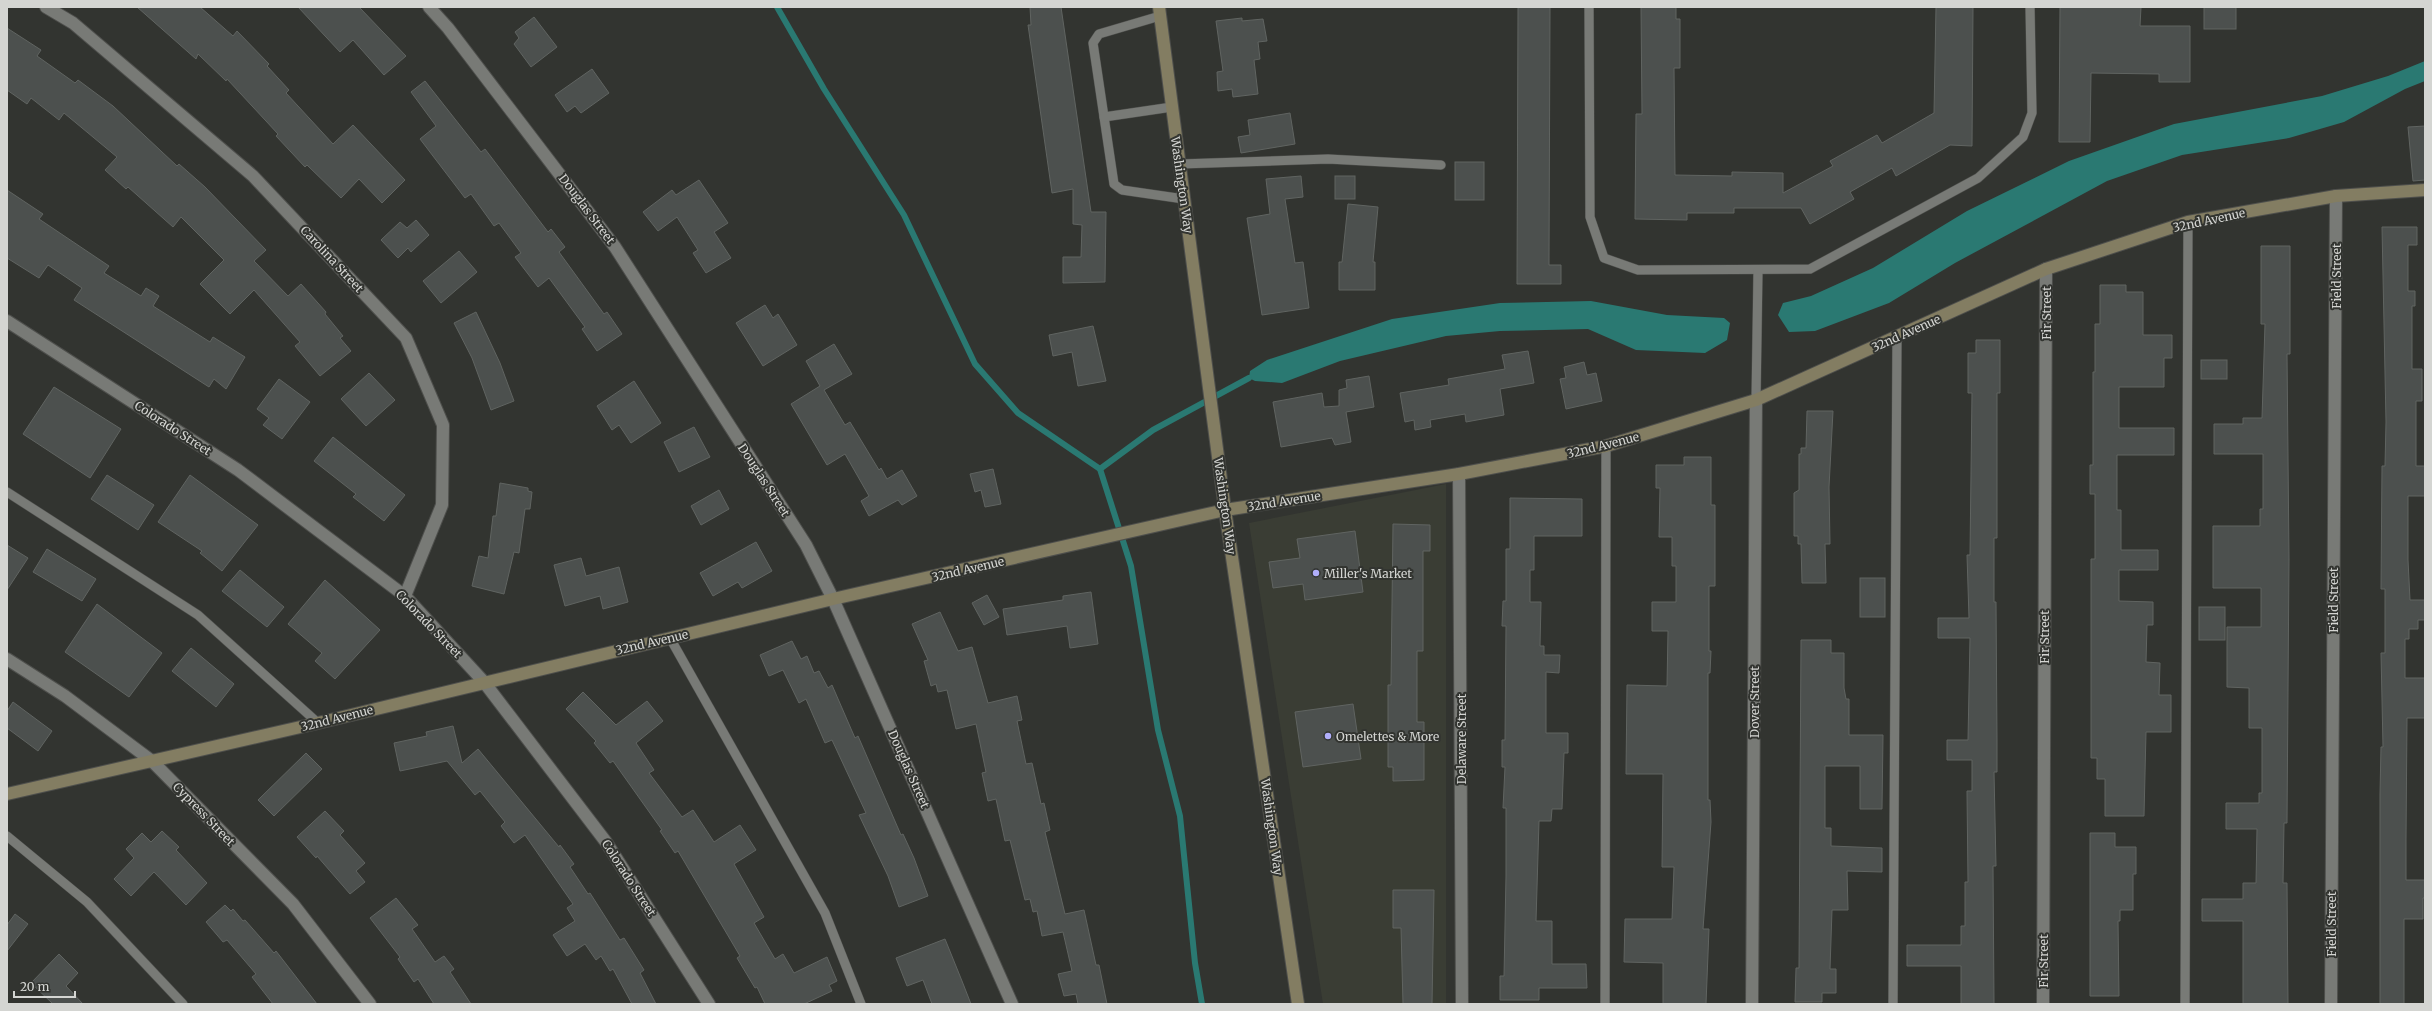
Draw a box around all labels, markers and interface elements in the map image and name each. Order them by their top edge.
street label: Washington Way [1168,135,1196,234]
street label: Douglas Street [556,171,618,247]
street label: 32nd Avenue [2171,205,2247,235]
street label: Carolina Street [297,223,367,296]
street label: Field Street [2329,243,2344,309]
street label: Fir Street [2039,286,2054,340]
street label: 32nd Avenue [1869,311,1943,355]
street label: Colorado Street [132,398,214,459]
street label: 32nd Avenue [1565,429,1641,461]
street label: Douglas Street [735,441,793,520]
street label: Washington Way [1211,456,1239,555]
street label: 32nd Avenue [1246,488,1322,514]
street label: 32nd Avenue [930,553,1006,585]
place label: Miller's Market [1324,566,1412,581]
street label: Field Street [2326,567,2341,633]
marker: Miller's Market [1311,568,1321,578]
street label: Colorado Street [393,587,465,661]
street label: Fir Street [2037,610,2052,664]
street label: 32nd Avenue [614,626,690,658]
street label: Dover Street [1747,666,1762,738]
street label: Delaware Street [1454,693,1469,784]
street label: 32nd Avenue [299,702,375,734]
street label: Douglas Street [885,728,933,811]
place label: Omelettes & More [1336,729,1439,744]
marker: Omelettes & More [1323,731,1333,741]
street label: Washington Way [1258,777,1286,876]
street label: Cypress Street [170,779,238,849]
street label: Colorado Street [599,837,660,919]
street label: Field Street [2324,891,2339,957]
street label: Fir Street [2036,934,2051,988]
scale bar [14,973,75,999]
text: 20 m [20,979,49,994]

